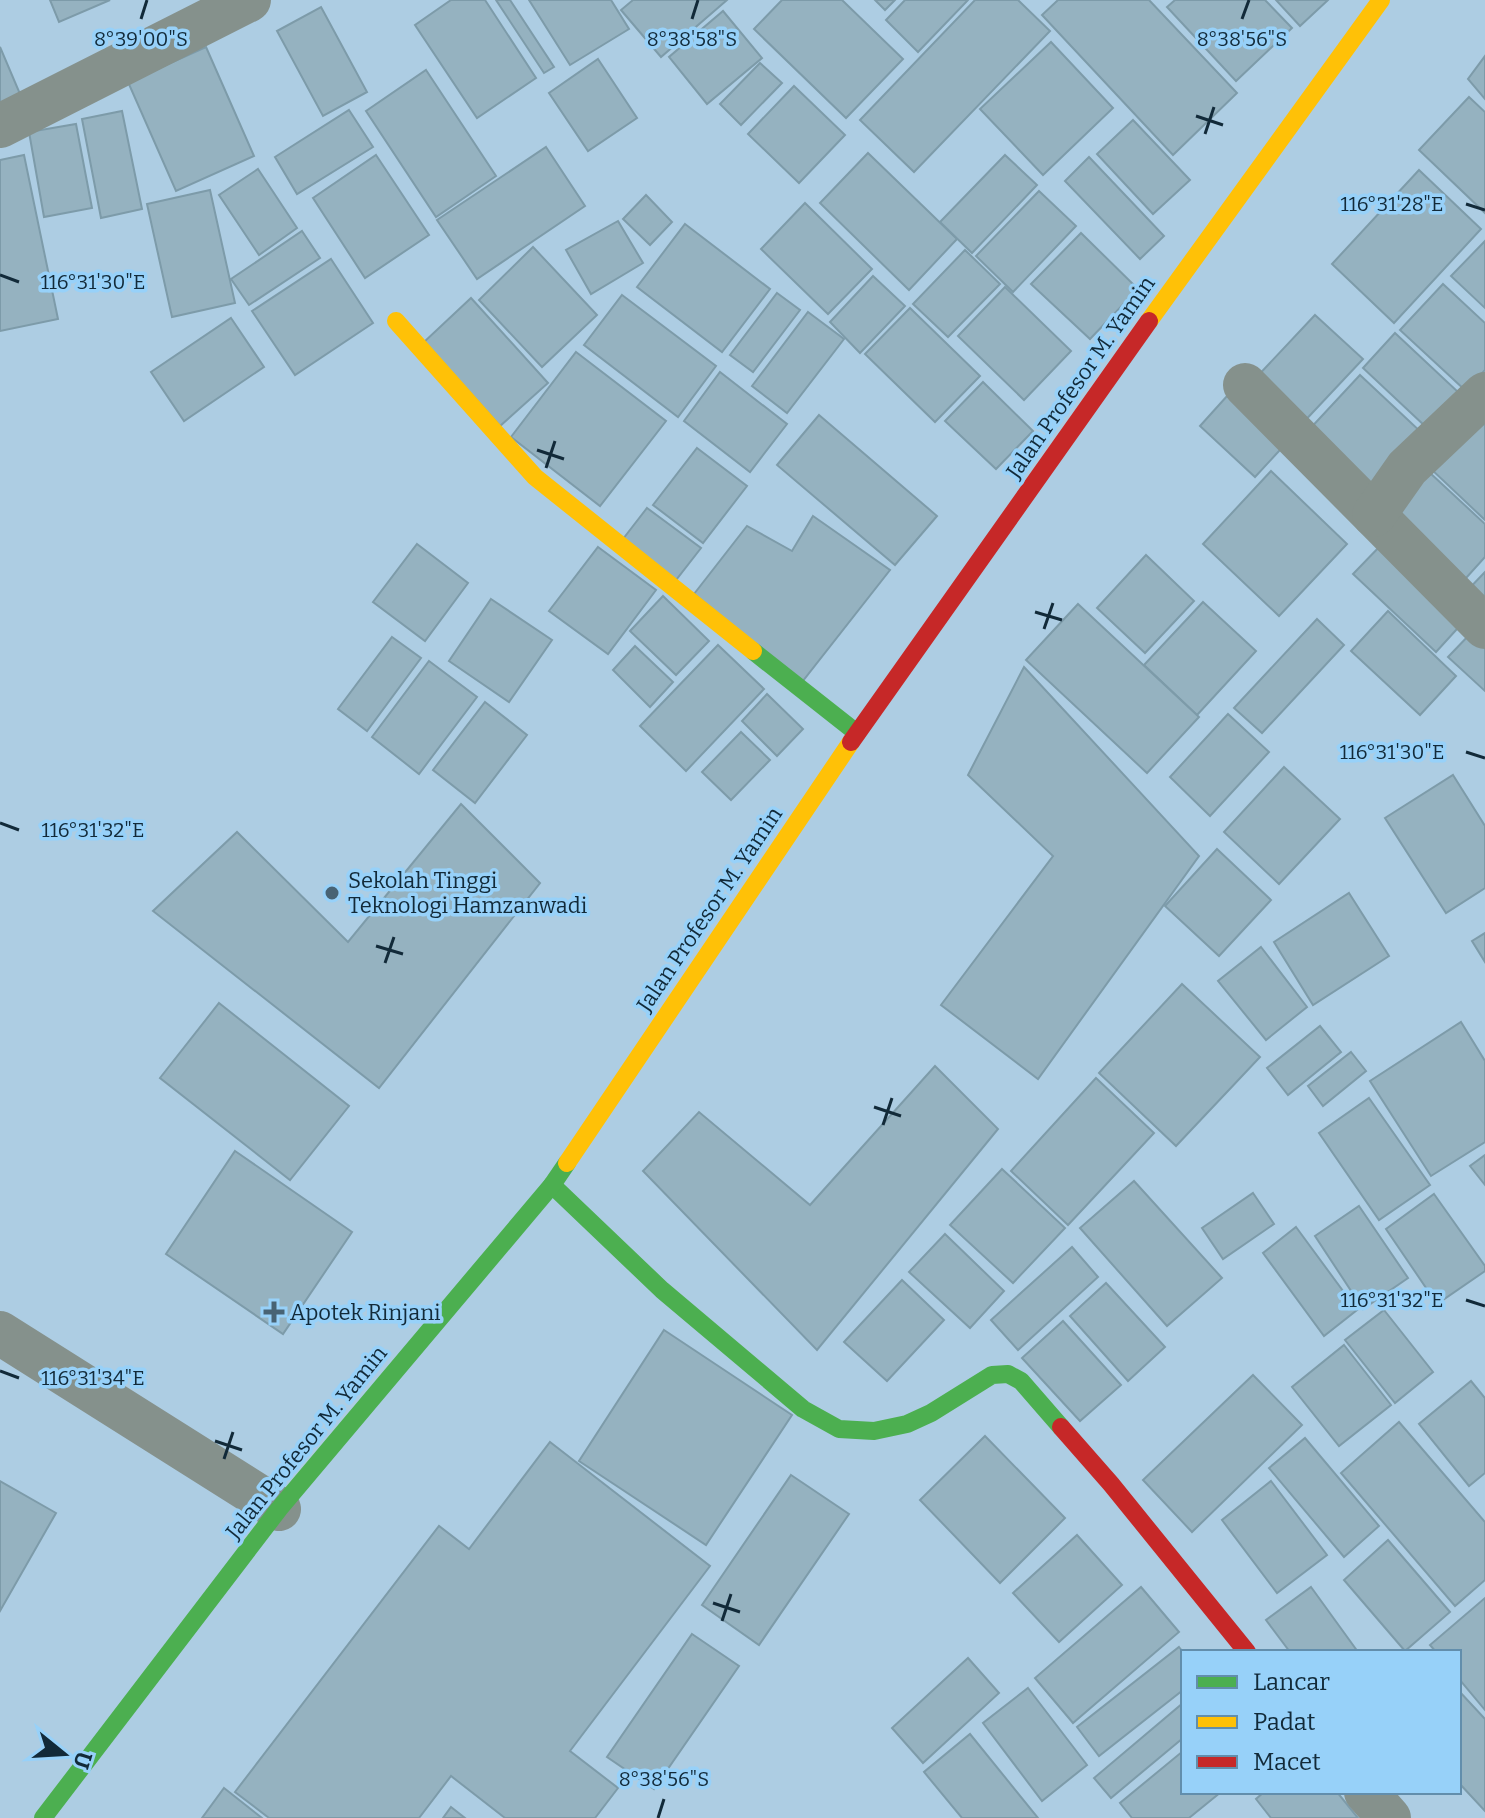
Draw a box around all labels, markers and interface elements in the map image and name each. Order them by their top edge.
text: 8°39'00"S [94,27,188,51]
text: 8°38'58"S [647,27,737,51]
text: 8°38'56"S [1197,27,1287,51]
text: 116°31'28"E [1341,192,1443,216]
text: 116°31'30"E [41,270,145,294]
street label: Jalan Profesor M. Yamin [1000,271,1161,485]
text: 116°31'30"E [1340,740,1444,764]
street label: Jalan Profesor M. Yamin [630,802,788,1018]
text: 116°31'32"E [42,818,144,842]
place label: Sekolah Tinggi Teknologi Hamzanwadi [348,867,588,919]
marker: Sekolah Tinggi Teknologi Hamzanwadi [323,884,341,902]
text: 116°31'32"E [1341,1288,1443,1312]
place label: Apotek Rinjani [290,1299,441,1326]
marker: Apotek Rinjani [265,1303,283,1321]
street label: Jalan Profesor M. Yamin [219,1340,393,1545]
text: 116°31'34"E [41,1366,145,1390]
legend [1181,1650,1461,1794]
text: Lancar [1253,1668,1330,1696]
text: Padat [1253,1708,1316,1736]
north arrow [24,1714,104,1794]
text: U [67,1748,98,1772]
text: Macet [1253,1748,1321,1776]
text: 8°38'56"S [619,1767,709,1791]

